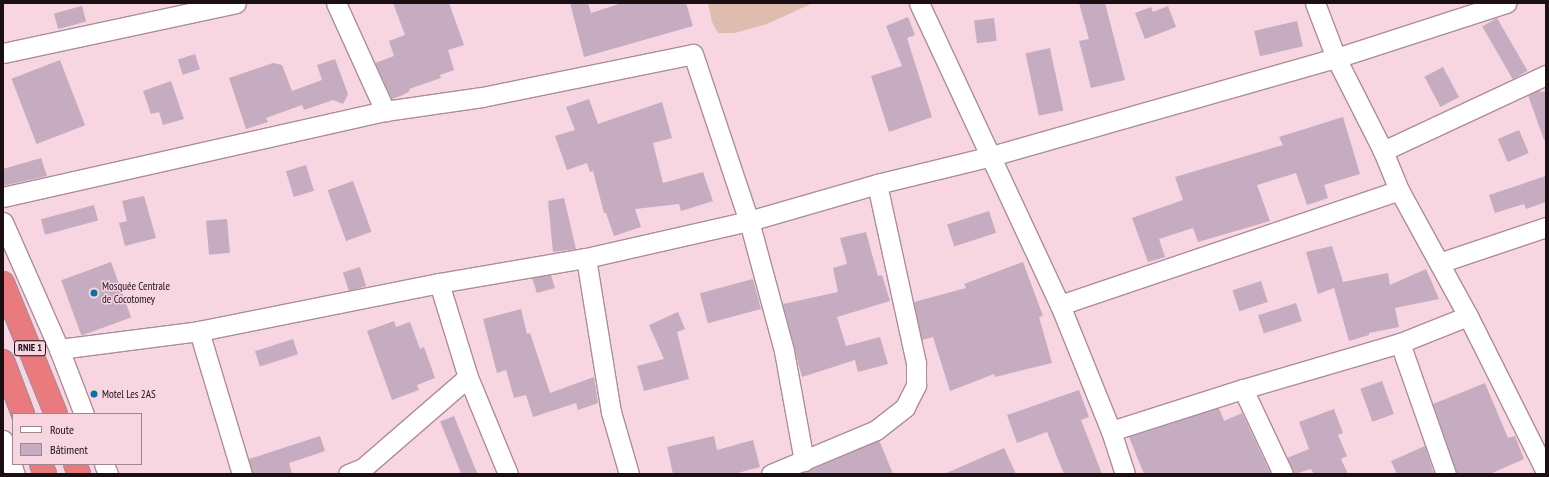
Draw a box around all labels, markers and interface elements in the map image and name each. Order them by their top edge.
place label: Mosquée Centrale de Cocotomey [102,280,170,306]
marker: Mosquée Centrale de Cocotomey [89,288,99,298]
road number: RNIE 1 [14,340,46,356]
place label: Motel Les 2AS [102,387,156,401]
marker: Motel Les 2AS [89,389,99,399]
legend [12,413,142,465]
text: Route [50,422,74,437]
text: Bâtiment [50,442,88,457]

